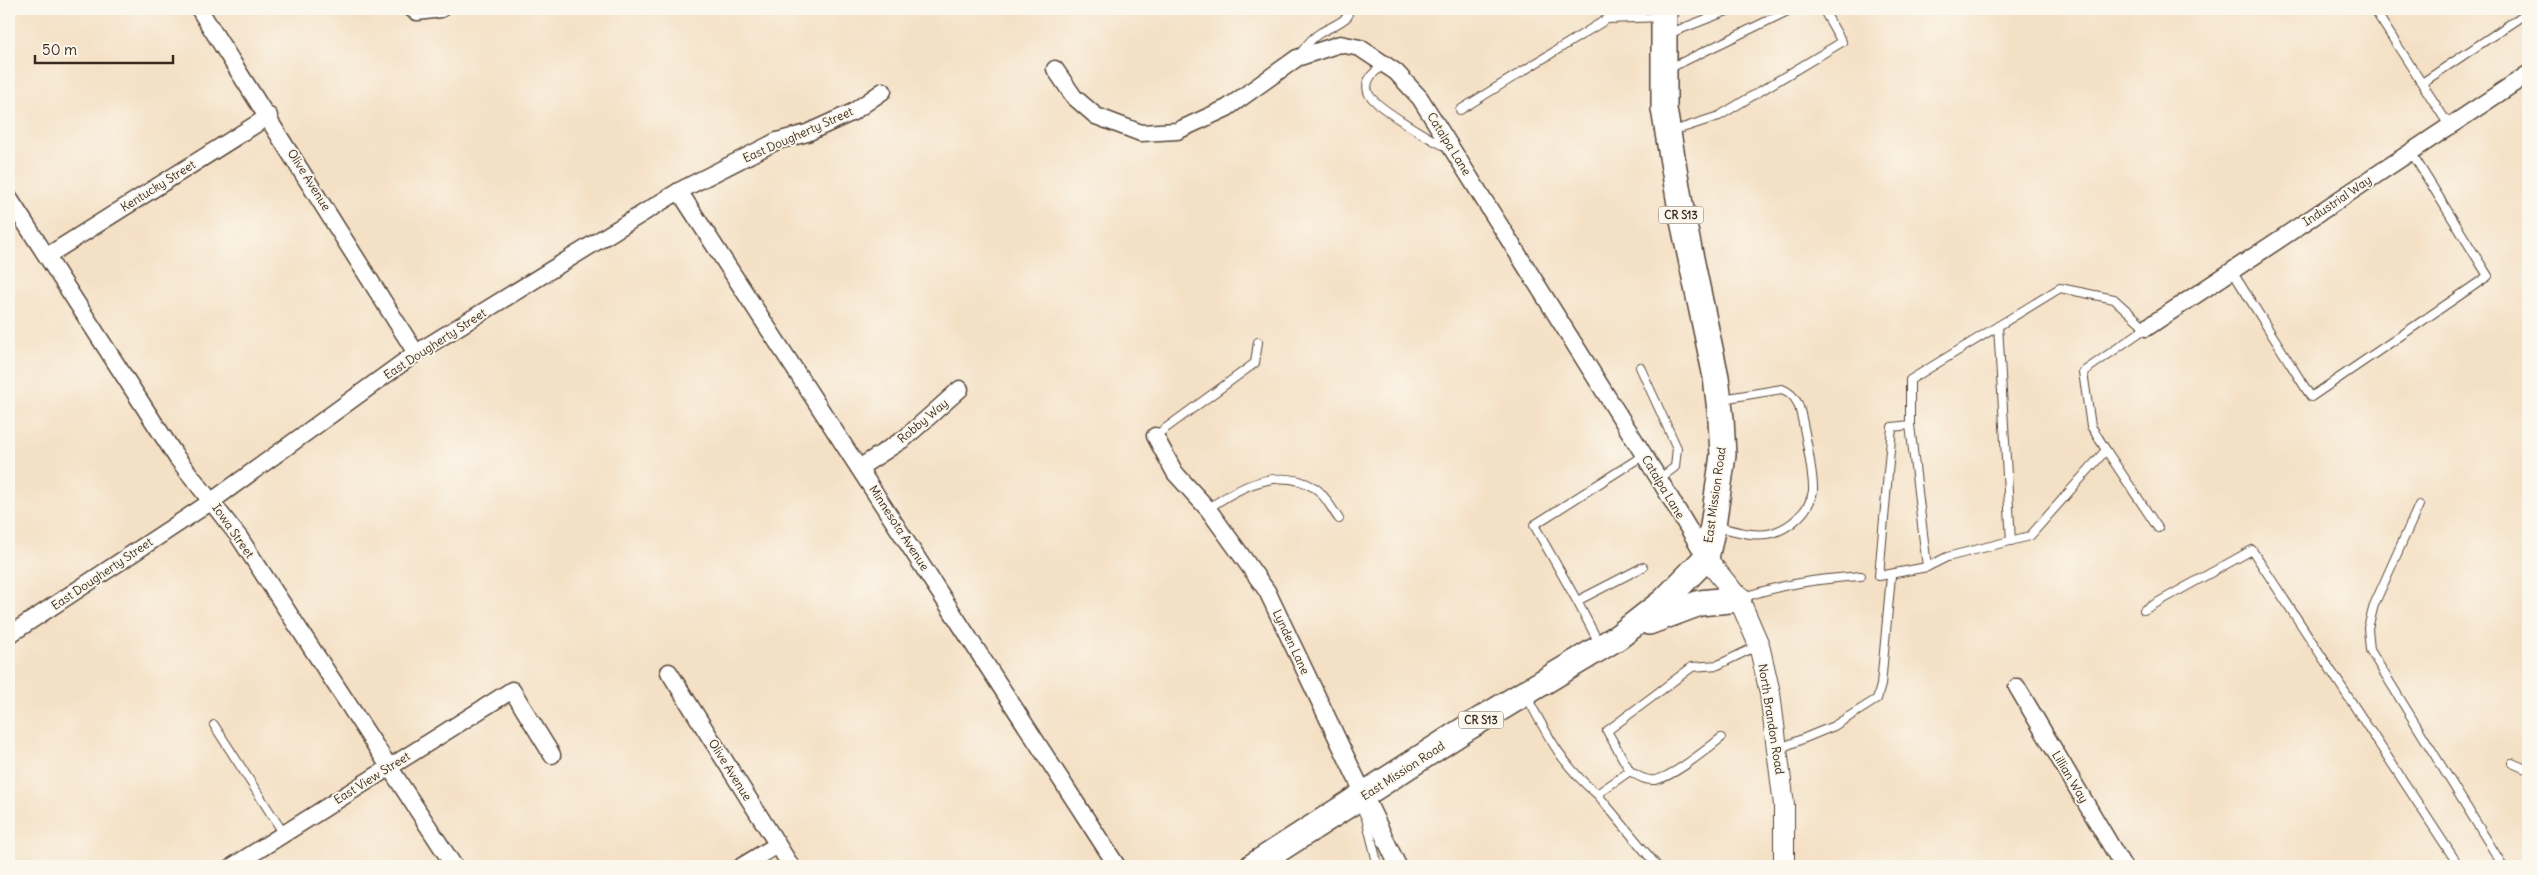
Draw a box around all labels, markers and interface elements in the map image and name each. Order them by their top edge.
scale bar [35,32,172,64]
text: 50 m [42,40,77,59]
street label: East Dougherty Street [740,103,855,166]
street label: Catalpa Lane [1424,109,1475,178]
street label: Olive Avenue [285,146,334,213]
street label: Kentucky Street [118,157,198,215]
street label: Industrial Way [2299,172,2374,229]
road number: CR S13 [1658,206,1704,224]
street label: East Dougherty Street [381,305,489,382]
street label: Robby Way [894,395,951,446]
street label: East Mission Road [1700,446,1729,544]
street label: Catalpa Lane [1639,452,1688,521]
street label: Minnesota Avenue [866,482,933,573]
street label: Iowa Street [209,501,258,561]
street label: East Dougherty Street [48,534,155,613]
street label: Lynden Lane [1270,607,1313,677]
street label: North Brandon Road [1755,663,1788,775]
road number: CR S13 [1458,712,1504,728]
street label: Olive Avenue [706,736,755,803]
street label: East Mission Road [1358,738,1447,803]
street label: East View Street [331,748,413,807]
street label: Lillian Way [2049,748,2092,805]

